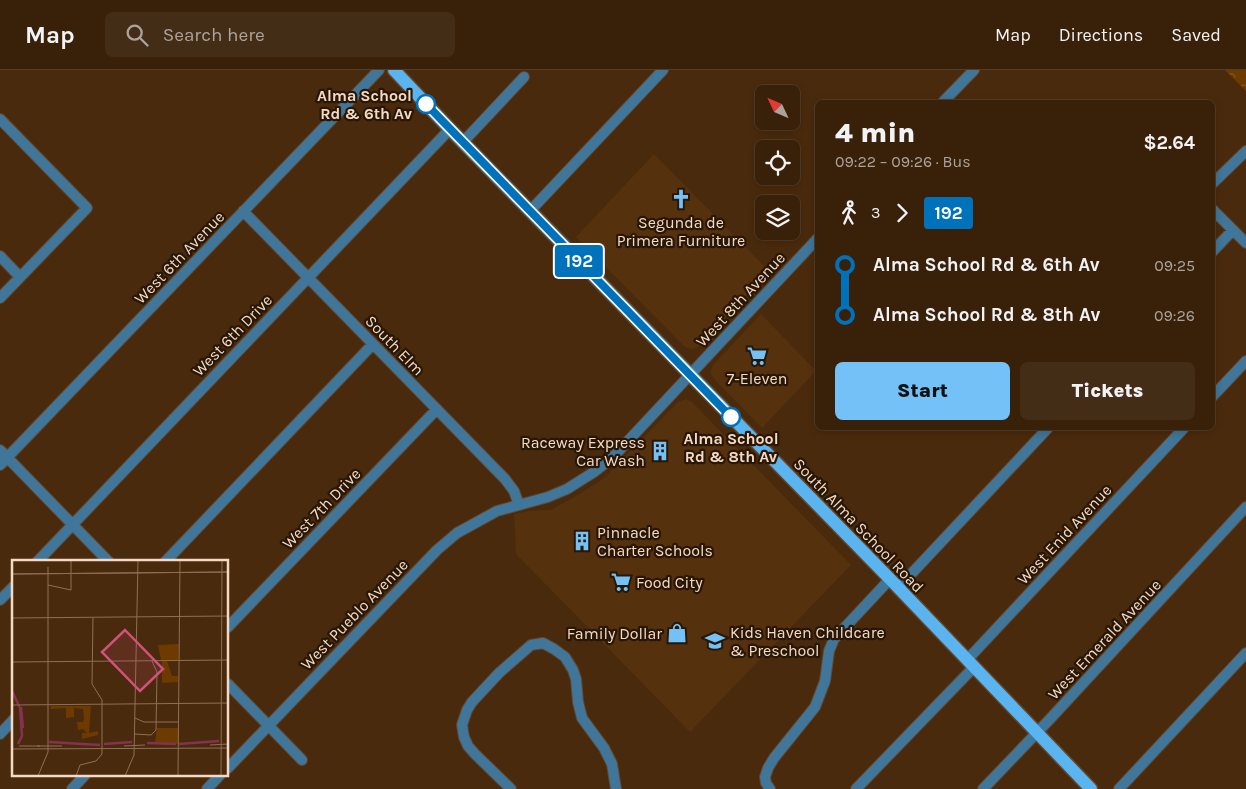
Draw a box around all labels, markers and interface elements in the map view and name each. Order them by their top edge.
search box [105,12,455,57]
text: Map [25,21,75,49]
icon: search [123,21,151,49]
text: Search here [163,24,265,46]
text: Map [995,24,1031,46]
text: Directions [1059,24,1143,46]
text: Saved [1171,24,1221,46]
north arrow [755,85,800,130]
map controls [755,85,800,240]
place label: Alma School Rd & 6th Av [317,86,413,123]
marker: Alma School Rd & 6th Av [416,94,436,114]
text: 4 min [835,116,915,149]
text: $2.64 [1143,132,1195,154]
button: locate [755,140,800,185]
text: 09:22 – 09:26 · Bus [835,152,971,171]
church icon: Segunda de Primera Furniture [670,188,692,210]
button: layers [755,195,800,240]
icon: walk [835,199,863,227]
icon: forward [888,199,916,227]
text: 192 [934,202,963,224]
text: 3 [871,203,880,222]
street label: West 6th Avenue [130,207,228,308]
place label: Segunda de Primera Furniture [617,213,745,250]
line badge: 192 [550,245,608,277]
street label: West 8th Avenue [692,248,789,351]
text: 192 [565,250,593,272]
text: Alma School Rd & 6th Av [873,254,1100,276]
text: 09:25 [1154,256,1195,275]
street label: West 6th Drive [189,291,276,380]
text: Alma School Rd & 8th Av [873,304,1100,326]
text: 09:26 [1154,306,1195,325]
street label: South Elm [361,311,428,379]
supermarket icon: 7-Eleven [746,345,768,367]
button: Start [835,362,1010,420]
button: Tickets [1020,362,1195,420]
place label: 7-Eleven [727,369,787,388]
marker: Alma School Rd & 8th Av [721,407,741,427]
place label: Alma School Rd & 8th Av [683,429,779,466]
place label: Raceway Express Car Wash [521,433,645,470]
building icon: Raceway Express Car Wash [649,440,671,462]
street label: South Alma School Road [790,454,928,596]
street label: West 7th Drive [278,464,365,553]
street label: West Enid Avenue [1013,480,1116,588]
place label: Pinnacle Charter Schools [597,523,713,560]
building icon: Pinnacle Charter Schools [571,530,593,552]
street label: West Pueblo Avenue [297,555,412,674]
inset map [12,560,229,776]
supermarket icon: Food City [610,571,632,593]
place label: Food City [636,573,703,592]
street label: West Emerald Avenue [1044,575,1165,703]
shop icon: Family Dollar [666,622,688,644]
place label: Kids Haven Childcare & Preschool [730,623,885,660]
place label: Family Dollar [567,624,662,643]
school or university icon: Kids Haven Childcare & Preschool [704,630,726,652]

